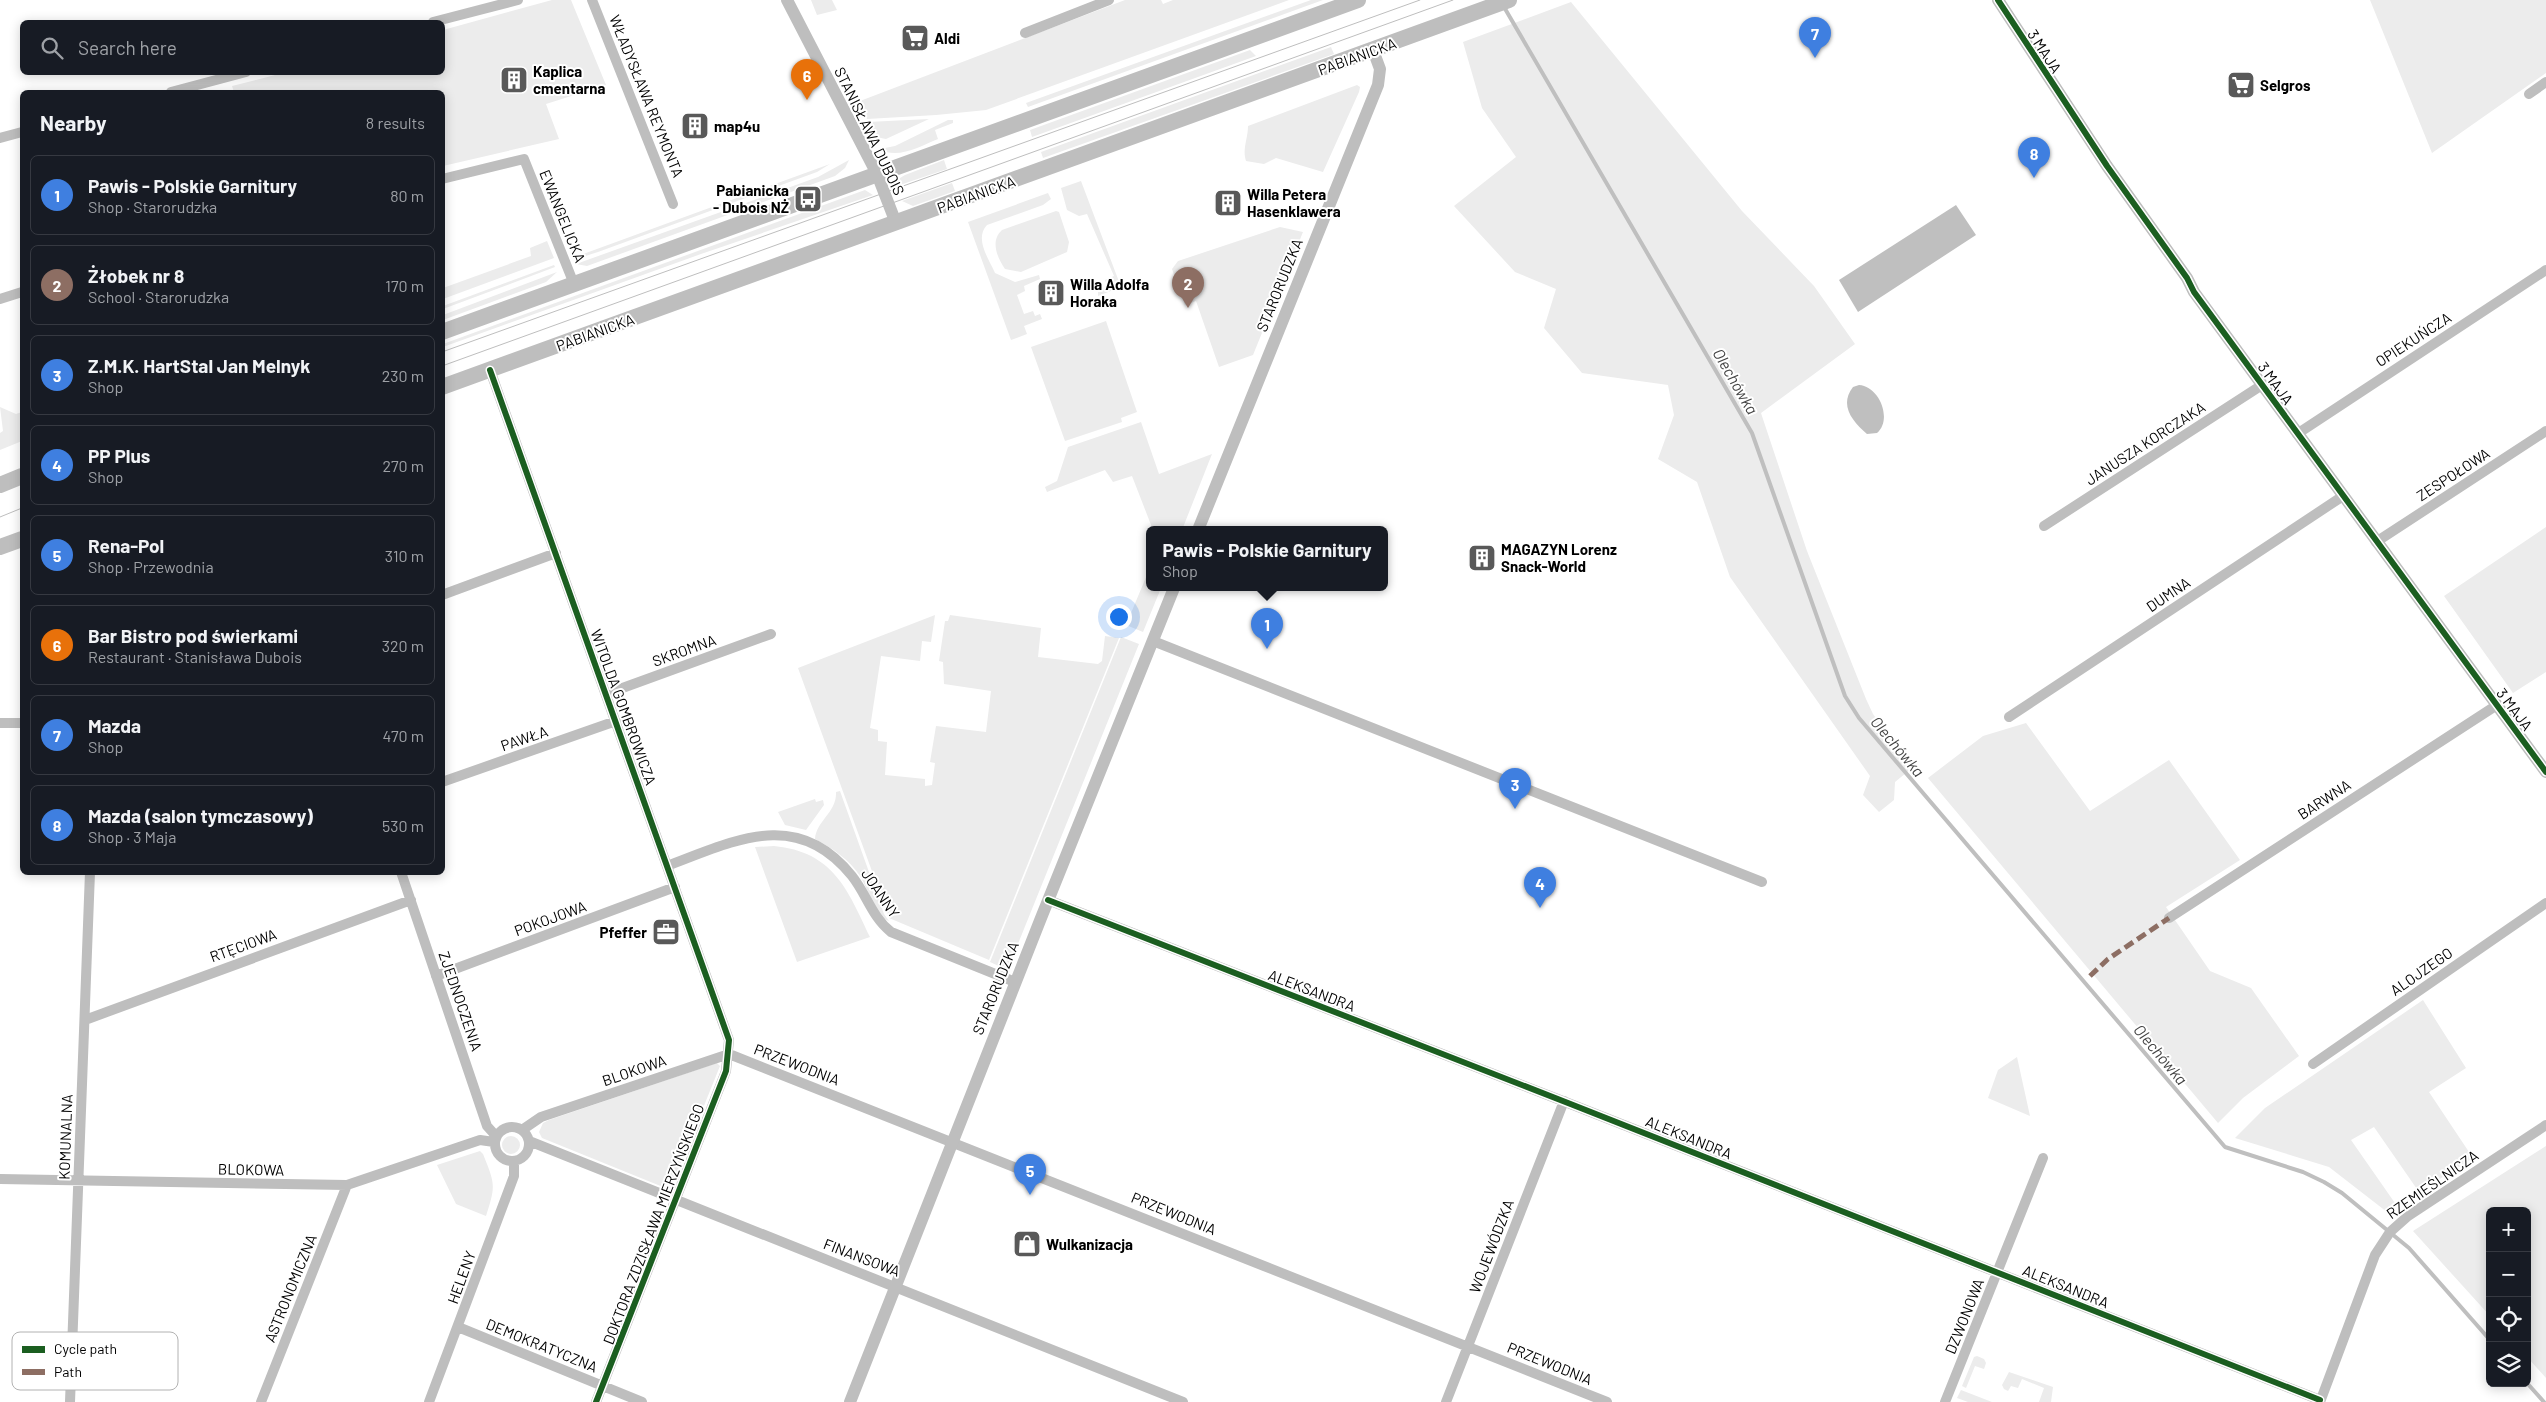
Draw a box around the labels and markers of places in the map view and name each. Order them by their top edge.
pin: 7 [1799,17,1831,58]
supermarket icon: Aldi [900,23,930,53]
place label: Aldi [934,29,960,47]
pin: 6 [791,59,823,100]
place label: Kaplica cmentarna [533,62,606,97]
building icon: Kaplica cmentarna [499,65,529,95]
supermarket icon: Selgros [2226,70,2256,100]
place label: Selgros [2260,76,2311,94]
building icon: map4u [680,111,710,141]
place label: map4u [714,117,760,135]
pin: 8 [2018,137,2050,178]
place label: Pabianicka - Dubois NŻ [713,181,789,216]
bus stop icon: Pabianicka - Dubois NŻ [793,184,823,214]
place label: Willa Petera Hasenklawera [1247,185,1341,220]
building icon: Willa Petera Hasenklawera [1213,188,1243,218]
pin: 2 [1172,267,1204,308]
place label: Willa Adolfa Horaka [1070,275,1149,310]
building icon: Willa Adolfa Horaka [1036,278,1066,308]
place label: MAGAZYN Lorenz Snack-World [1501,540,1617,575]
building icon: MAGAZYN Lorenz Snack-World [1467,543,1497,573]
pin: 1 [1251,608,1283,649]
pin: 3 [1499,768,1531,809]
pin: 4 [1524,867,1556,908]
office icon: Pfeffer [651,917,681,947]
place label: Pfeffer [600,923,647,941]
pin: 5 [1014,1154,1046,1195]
shop icon: Wulkanizacja [1012,1229,1042,1259]
place label: Wulkanizacja [1046,1235,1133,1253]

